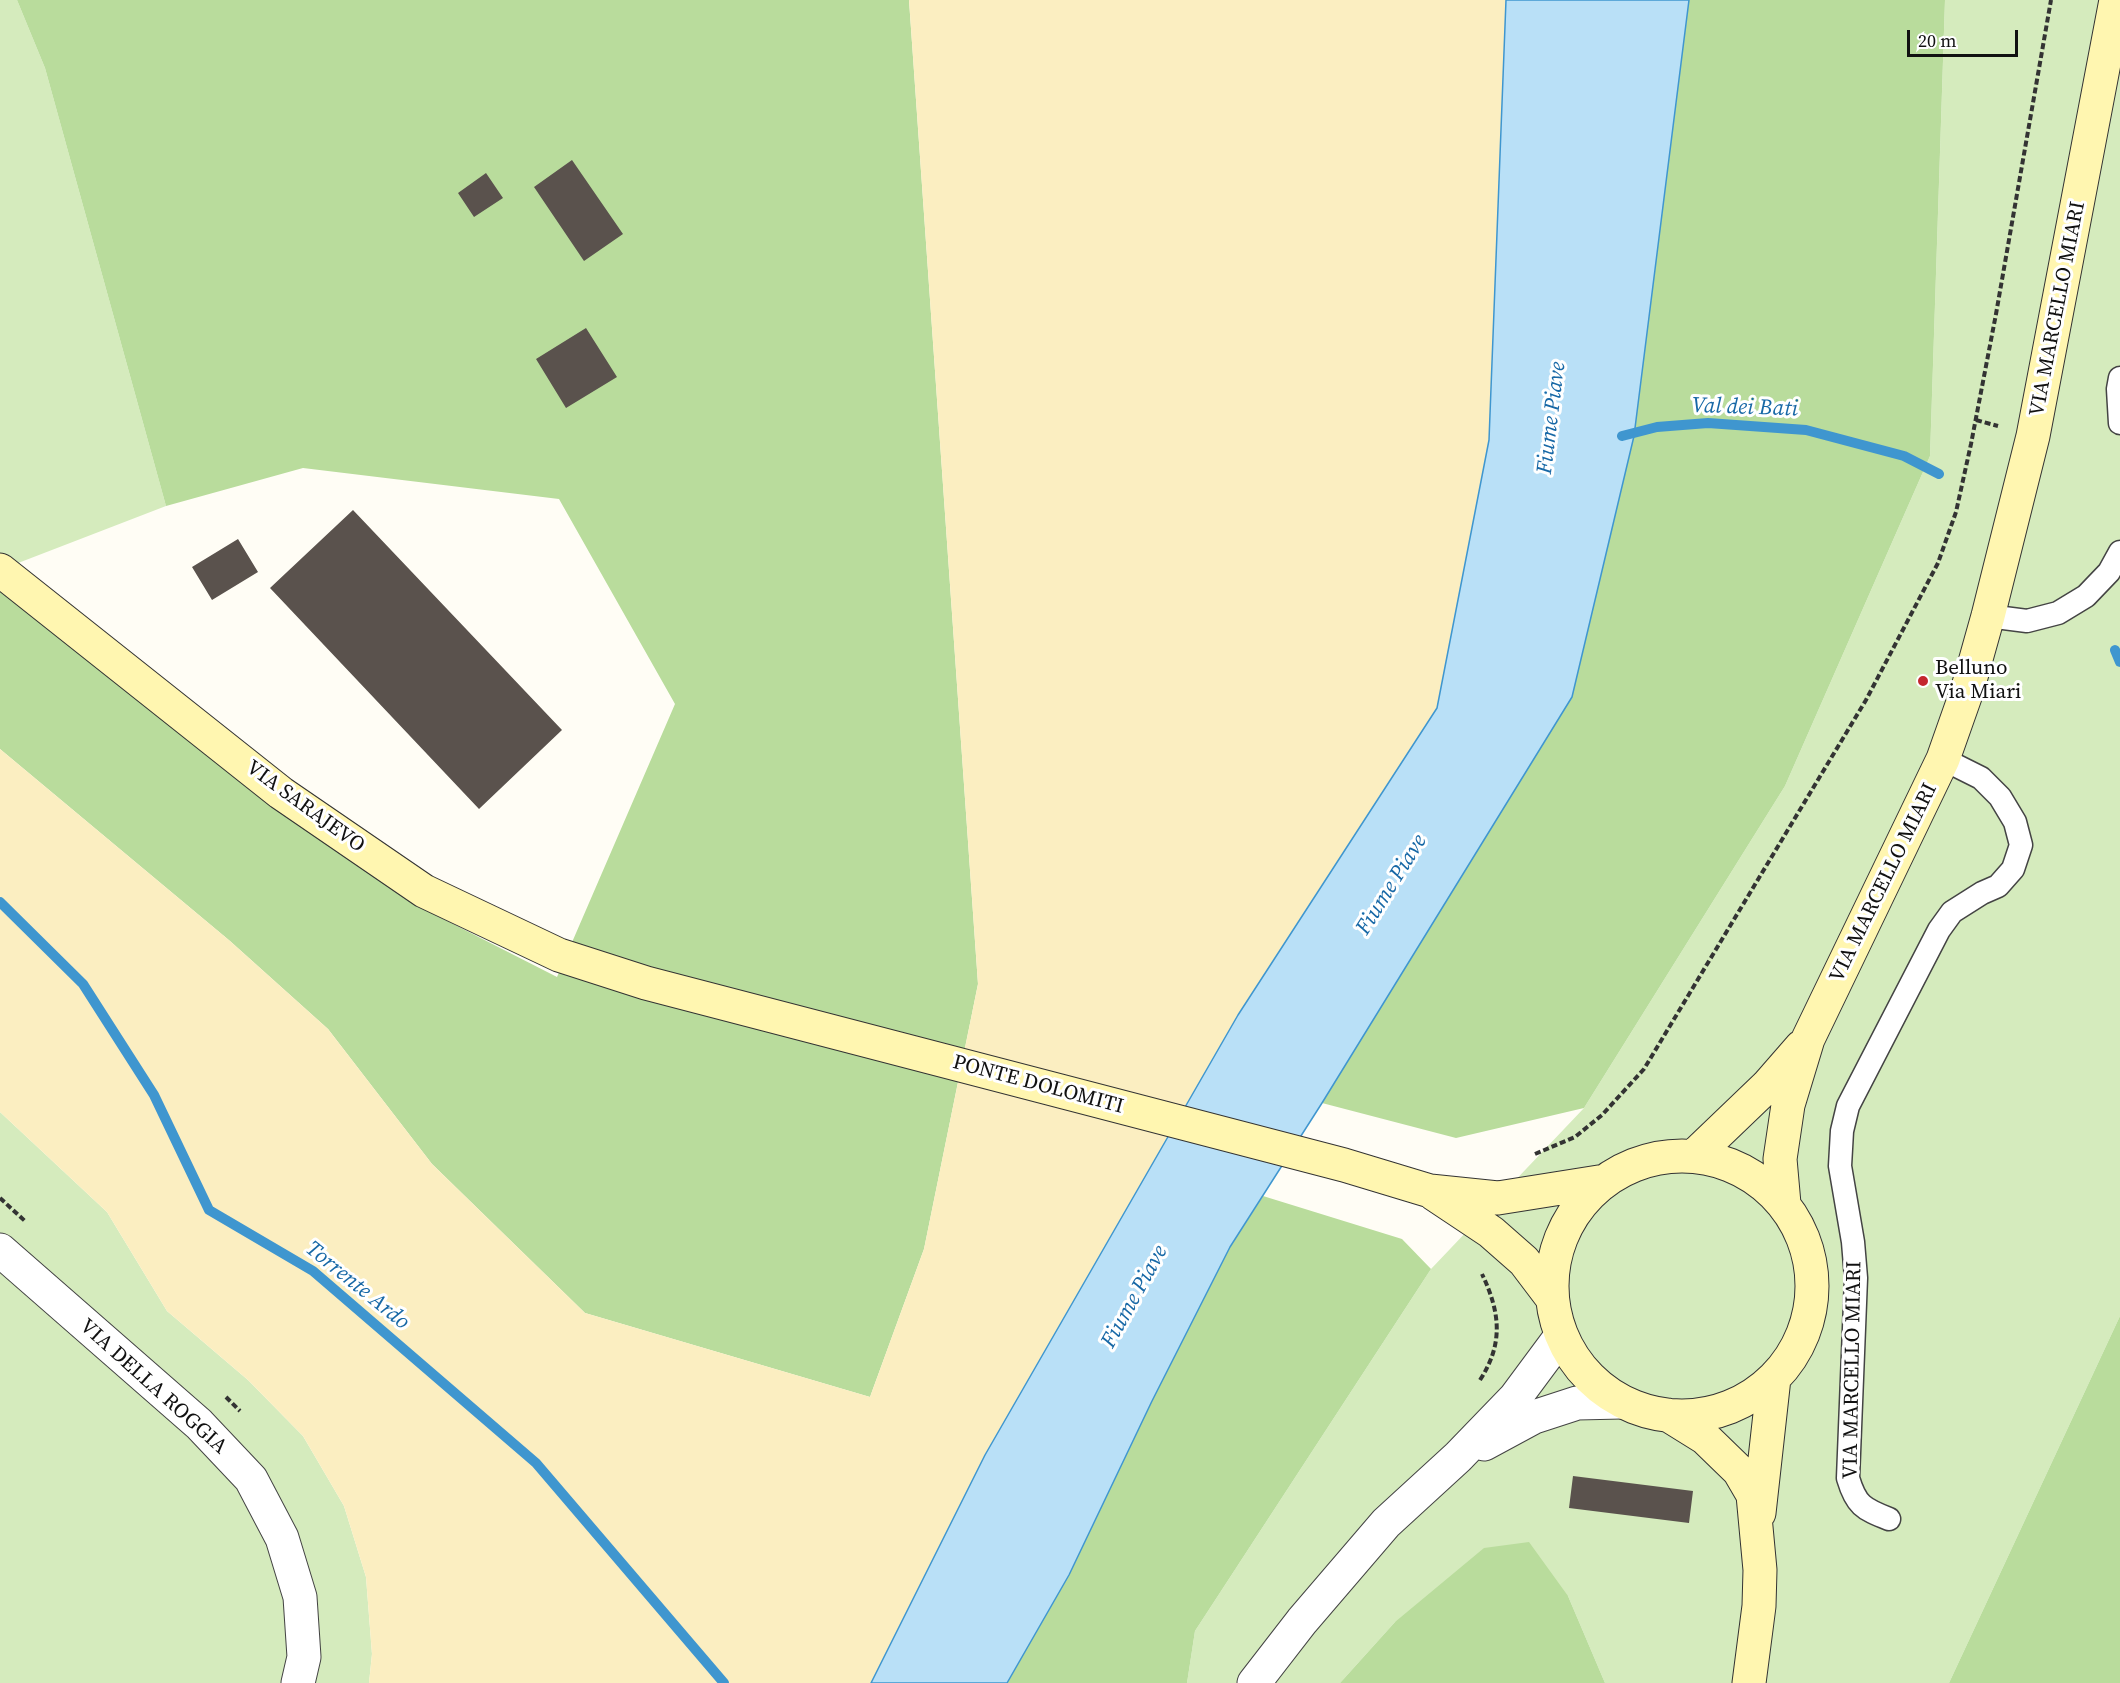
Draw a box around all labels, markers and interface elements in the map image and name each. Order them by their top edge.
scale bar [1910,18,2021,56]
text: 20 m [1918,28,1956,53]
street label: VIA MARCELLO MIARI [2025,199,2091,419]
water label: Fiume Piave [1532,360,1572,476]
water label: Val dei Bati [1691,393,1799,423]
place label: Belluno Via Miari [1935,656,2021,706]
marker: Belluno Via Miari [1916,674,1930,688]
street label: VIA SARAJEVO [241,756,369,858]
street label: VIA MARCELLO MIARI [1825,779,1943,987]
water label: Fiume Piave [1351,830,1433,940]
street label: PONTE DOLOMITI [950,1050,1126,1120]
water label: Torrente Ardo [300,1236,414,1336]
water label: Fiume Piave [1096,1241,1174,1353]
street label: VIA MARCELLO MIARI [1838,1261,1868,1479]
street label: VIA DELLA ROGGIA [74,1314,232,1460]

